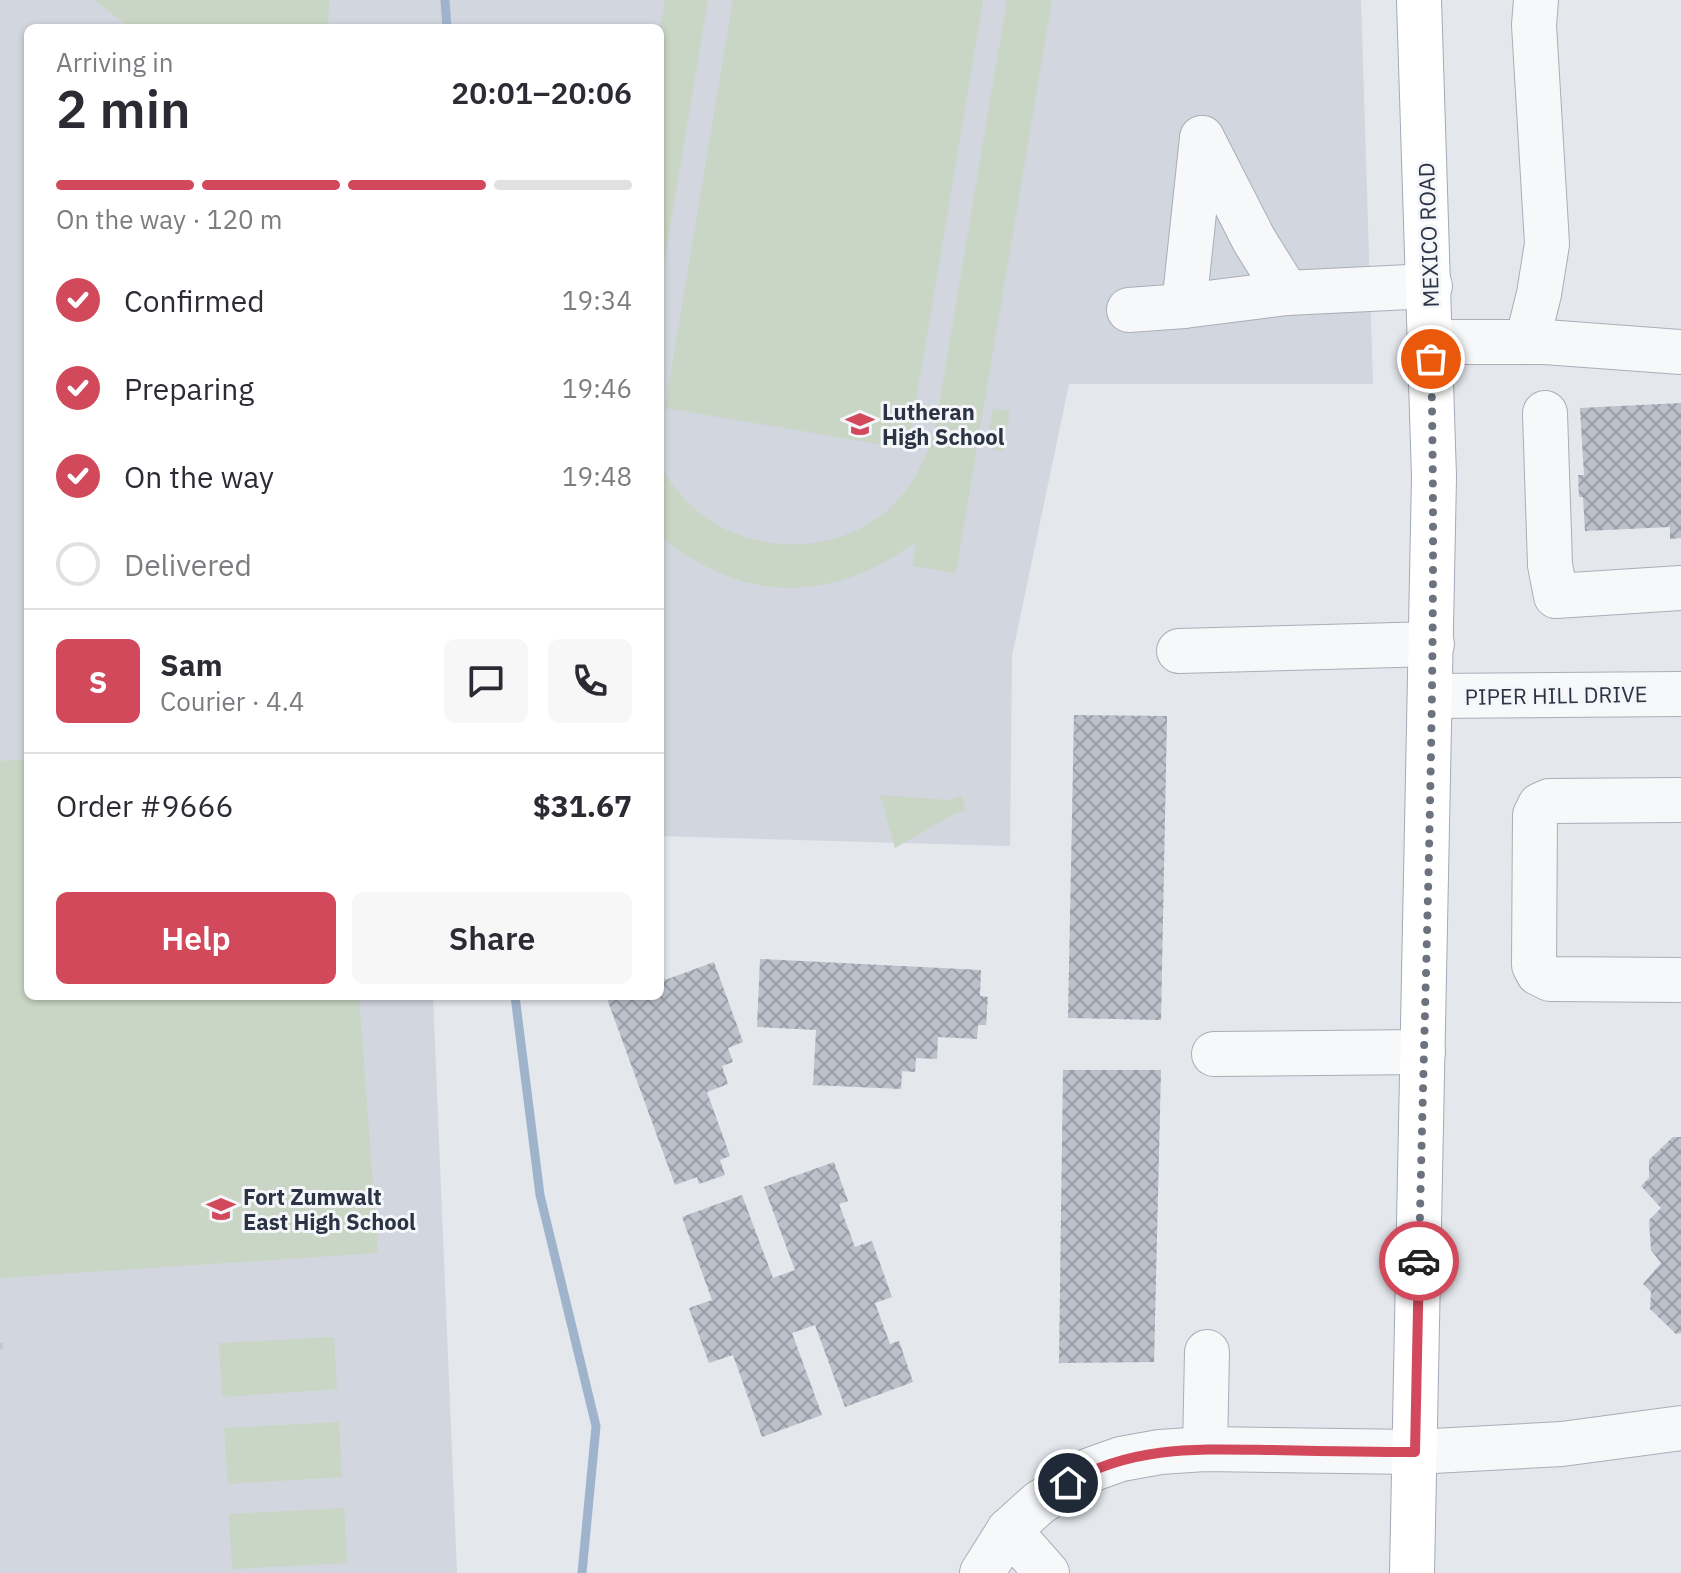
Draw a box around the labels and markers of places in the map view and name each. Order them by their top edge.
pin [1397,325,1465,393]
place label: Lutheran High School [882,397,1005,451]
school or university icon: Lutheran High School [845,409,875,439]
place label: Fort Zumwalt East High School [243,1182,416,1236]
school or university icon: Fort Zumwalt East High School [206,1194,236,1224]
pin [1034,1449,1102,1517]

